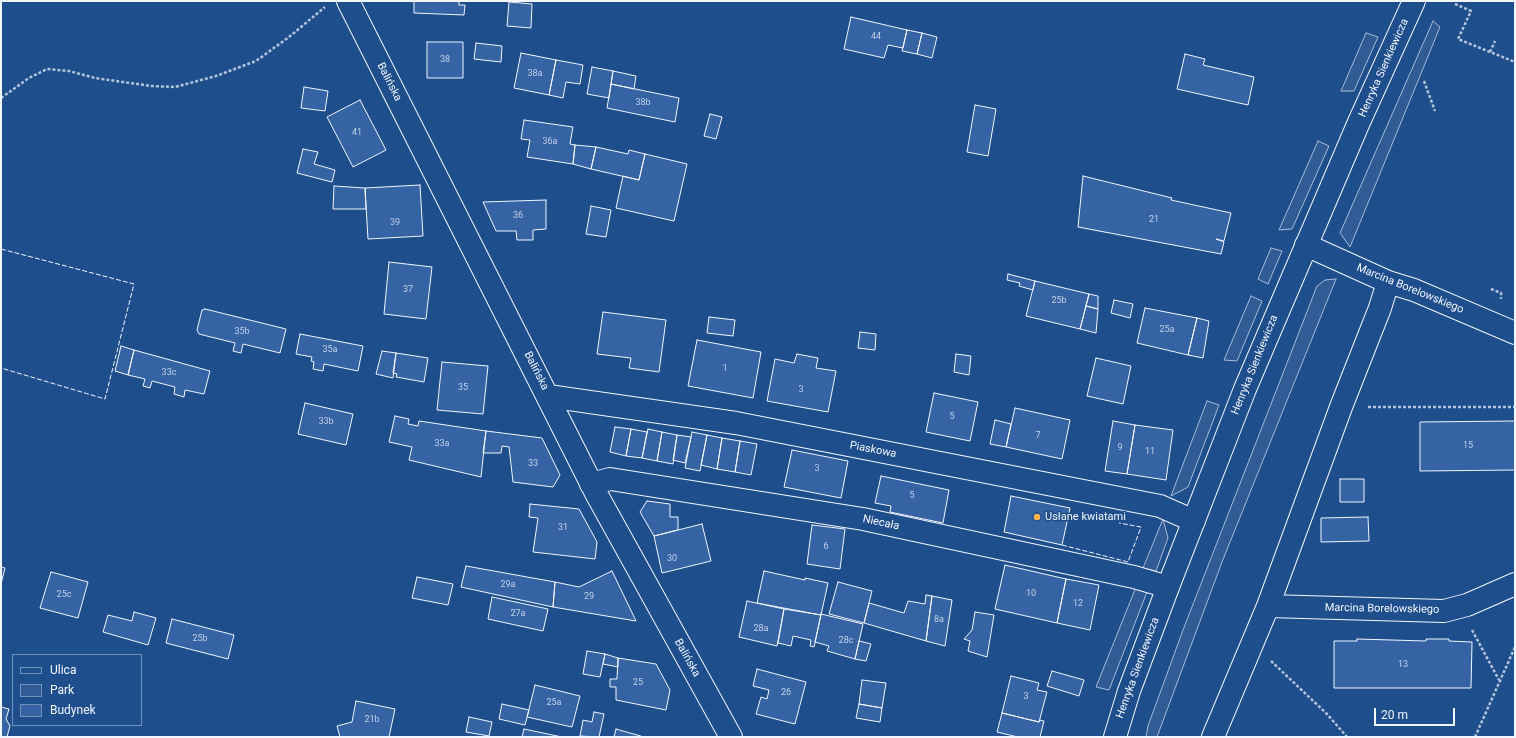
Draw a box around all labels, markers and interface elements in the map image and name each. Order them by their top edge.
street label: Henryka Sienkiewicza [1356,17,1412,119]
house number: 44 [871,32,881,42]
house number: 38 [440,55,450,65]
street label: Balińska [374,61,404,103]
house number: 38a [527,69,543,79]
house number: 38b [635,98,651,108]
house number: 41 [352,128,362,138]
house number: 36a [542,137,558,147]
house number: 36 [513,211,523,221]
house number: 21 [1149,215,1159,225]
house number: 39 [390,218,400,228]
street label: Marcina Borelowskiego [1354,261,1466,317]
house number: 37 [403,285,413,295]
house number: 25b [1051,296,1067,306]
street label: Henryka Sienkiewicza [1229,313,1281,417]
house number: 25a [1159,325,1175,335]
house number: 35b [234,327,250,337]
house number: 35a [322,345,338,355]
street label: Balińska [521,350,551,392]
house number: 1 [722,364,728,374]
house number: 33c [162,368,176,378]
house number: 35 [458,383,468,393]
house number: 3 [798,385,804,395]
house number: 5 [949,412,955,422]
house number: 33b [318,417,334,427]
house number: 7 [1035,431,1041,441]
house number: 33a [434,439,450,449]
street label: Piaskowa [848,439,898,461]
house number: 15 [1463,441,1473,451]
house number: 9 [1117,443,1123,453]
house number: 11 [1145,447,1155,457]
house number: 33 [528,459,538,469]
house number: 3 [814,464,820,474]
house number: 5 [909,491,915,501]
place label: Usłane kwiatami [1045,510,1126,524]
marker: Usłane kwiatami [1032,512,1042,522]
street label: Niecała [862,513,900,533]
house number: 31 [558,523,568,533]
house number: 6 [823,542,829,552]
house number: 30 [667,554,677,564]
house number: 29a [500,580,516,590]
house number: 10 [1026,589,1036,599]
house number: 25c [57,590,71,600]
house number: 29 [584,592,594,602]
house number: 12 [1073,599,1083,609]
street label: Marcina Borelowskiego [1325,601,1439,617]
house number: 27a [510,609,526,619]
house number: 8a [934,615,944,625]
street label: Henryka Sienkiewicza [1114,616,1162,720]
house number: 28a [753,624,769,634]
house number: 25b [192,634,208,644]
house number: 28c [839,636,853,646]
street label: Balińska [671,637,703,679]
legend [12,654,142,726]
house number: 13 [1398,660,1408,670]
text: Ulica [50,663,76,677]
house number: 25 [633,678,643,688]
text: Park [50,683,74,697]
house number: 26 [781,688,791,698]
house number: 3 [1023,692,1029,702]
house number: 25a [546,698,562,708]
scale bar [1376,700,1457,726]
text: Budynek [50,703,96,717]
text: 20 m [1381,708,1408,722]
house number: 21b [364,715,380,725]

